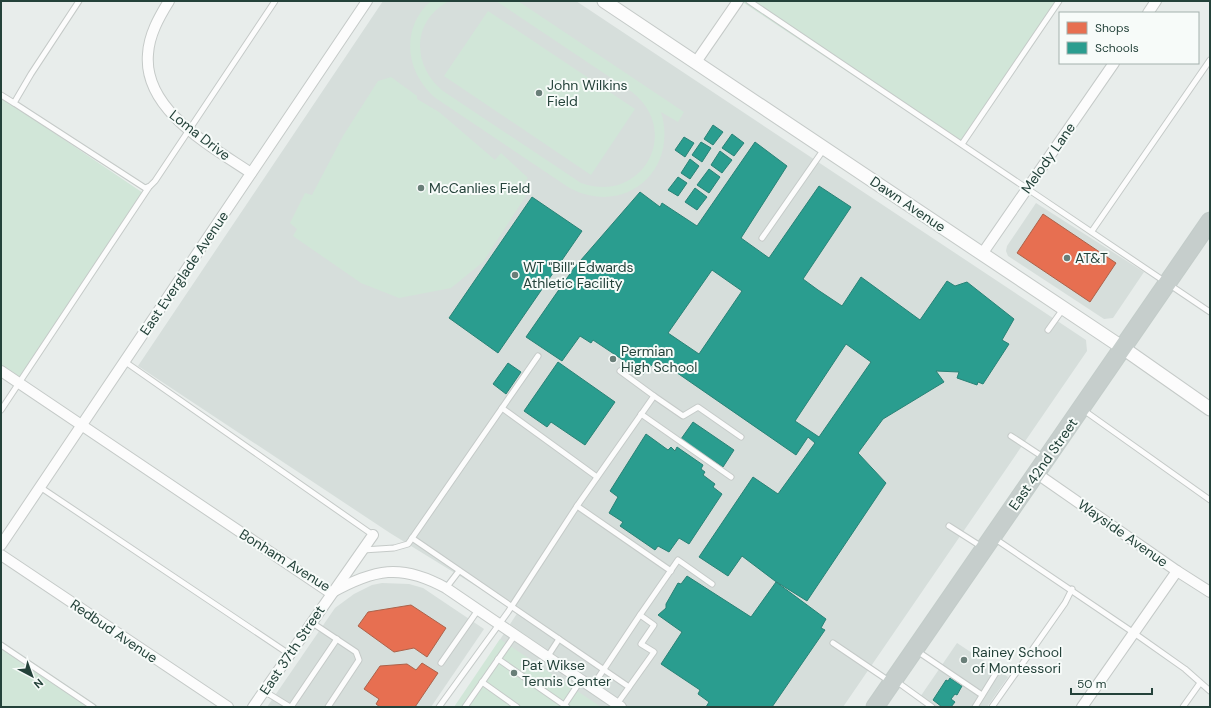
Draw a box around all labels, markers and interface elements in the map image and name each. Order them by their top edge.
legend [1059,12,1199,64]
text: Shops [1095,20,1130,36]
text: Schools [1095,40,1139,56]
place label: John Wilkins Field [547,76,628,110]
marker: John Wilkins Field [534,88,544,98]
street label: Loma Drive [166,106,234,164]
street label: Melody Lane [1017,119,1079,197]
street label: Dawn Avenue [867,172,949,236]
place label: McCanlies Field [429,179,530,197]
marker: McCanlies Field [416,183,426,193]
street label: East Everglade Avenue [136,207,232,339]
place label: AT&T [1075,249,1108,267]
marker: AT&T [1062,253,1072,263]
place label: WT "Bill" Edwards Athletic Facility [523,258,634,292]
marker: WT "Bill" Edwards Athletic Facility [510,270,520,280]
place label: Permian High School [621,342,697,376]
marker: Permian High School [608,354,618,364]
street label: East 42nd Street [1005,415,1081,513]
street label: Wayside Avenue [1074,495,1172,571]
street label: Bonham Avenue [236,525,334,595]
street label: Redbud Avenue [67,595,161,667]
street label: East 37th Street [255,602,329,698]
place label: Rainey School of Montessori [972,643,1062,677]
marker: Rainey School of Montessori [959,655,969,665]
north arrow [12,656,52,696]
place label: Pat Wikse Tennis Center [522,656,611,690]
marker: Pat Wikse Tennis Center [509,668,519,678]
scale bar [1071,670,1152,696]
text: N [31,676,46,691]
text: 50 m [1077,676,1106,692]

